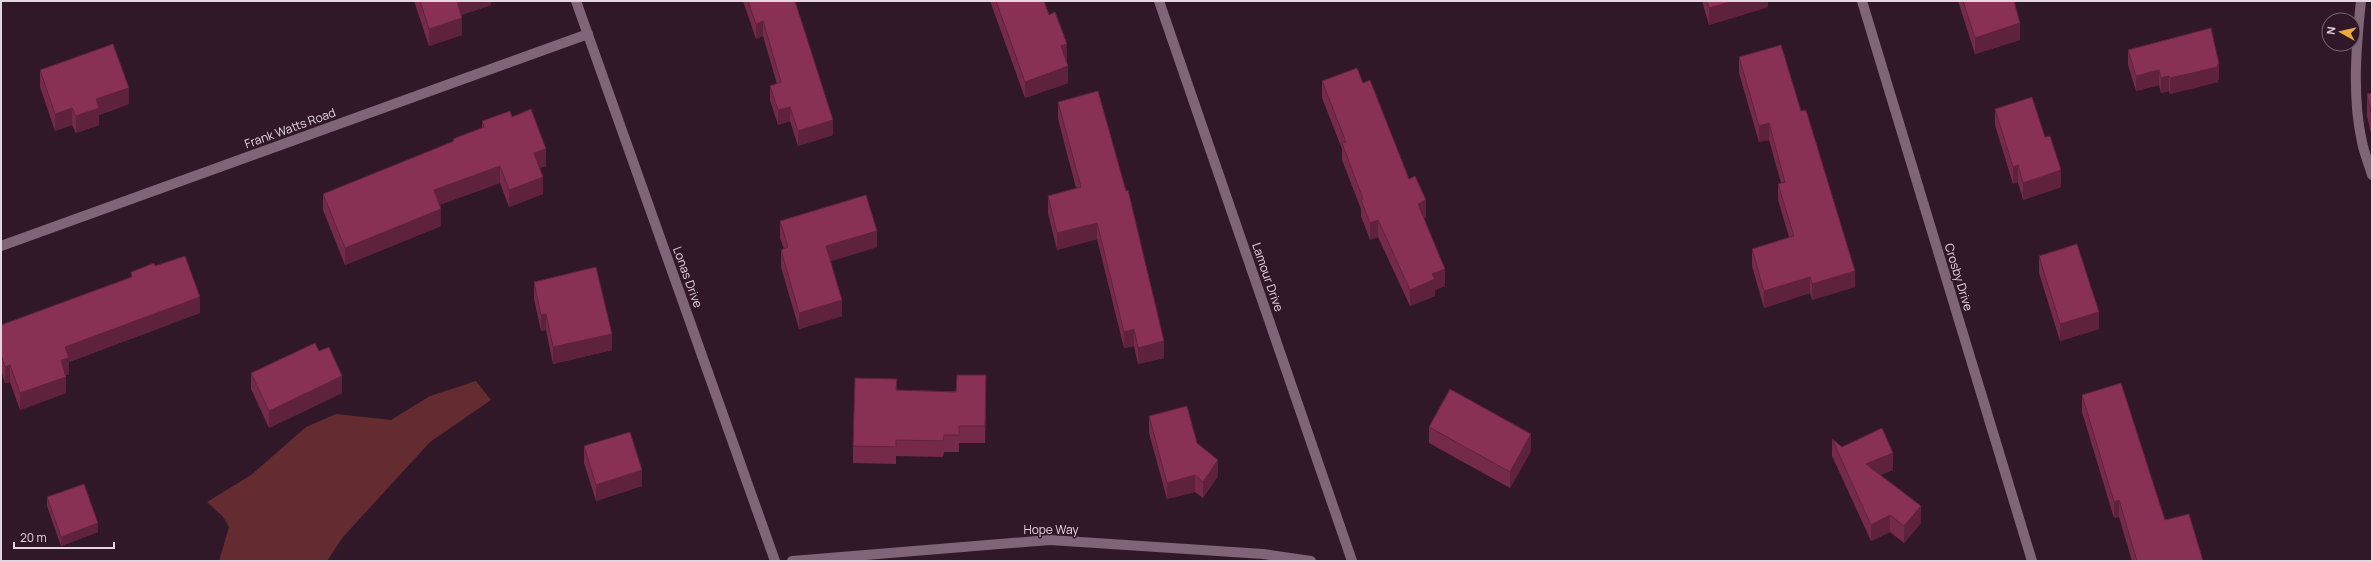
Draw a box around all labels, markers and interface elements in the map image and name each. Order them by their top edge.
north arrow [2321,12,2361,52]
text: N [2323,25,2339,35]
street label: Frank Watts Road [242,104,338,152]
street label: Lamour Drive [1248,240,1288,314]
street label: Crosby Drive [1941,241,1977,313]
street label: Lonas Drive [669,244,707,310]
street label: Hope Way [1023,521,1079,538]
scale bar [14,524,114,550]
text: 20 m [20,529,47,546]

